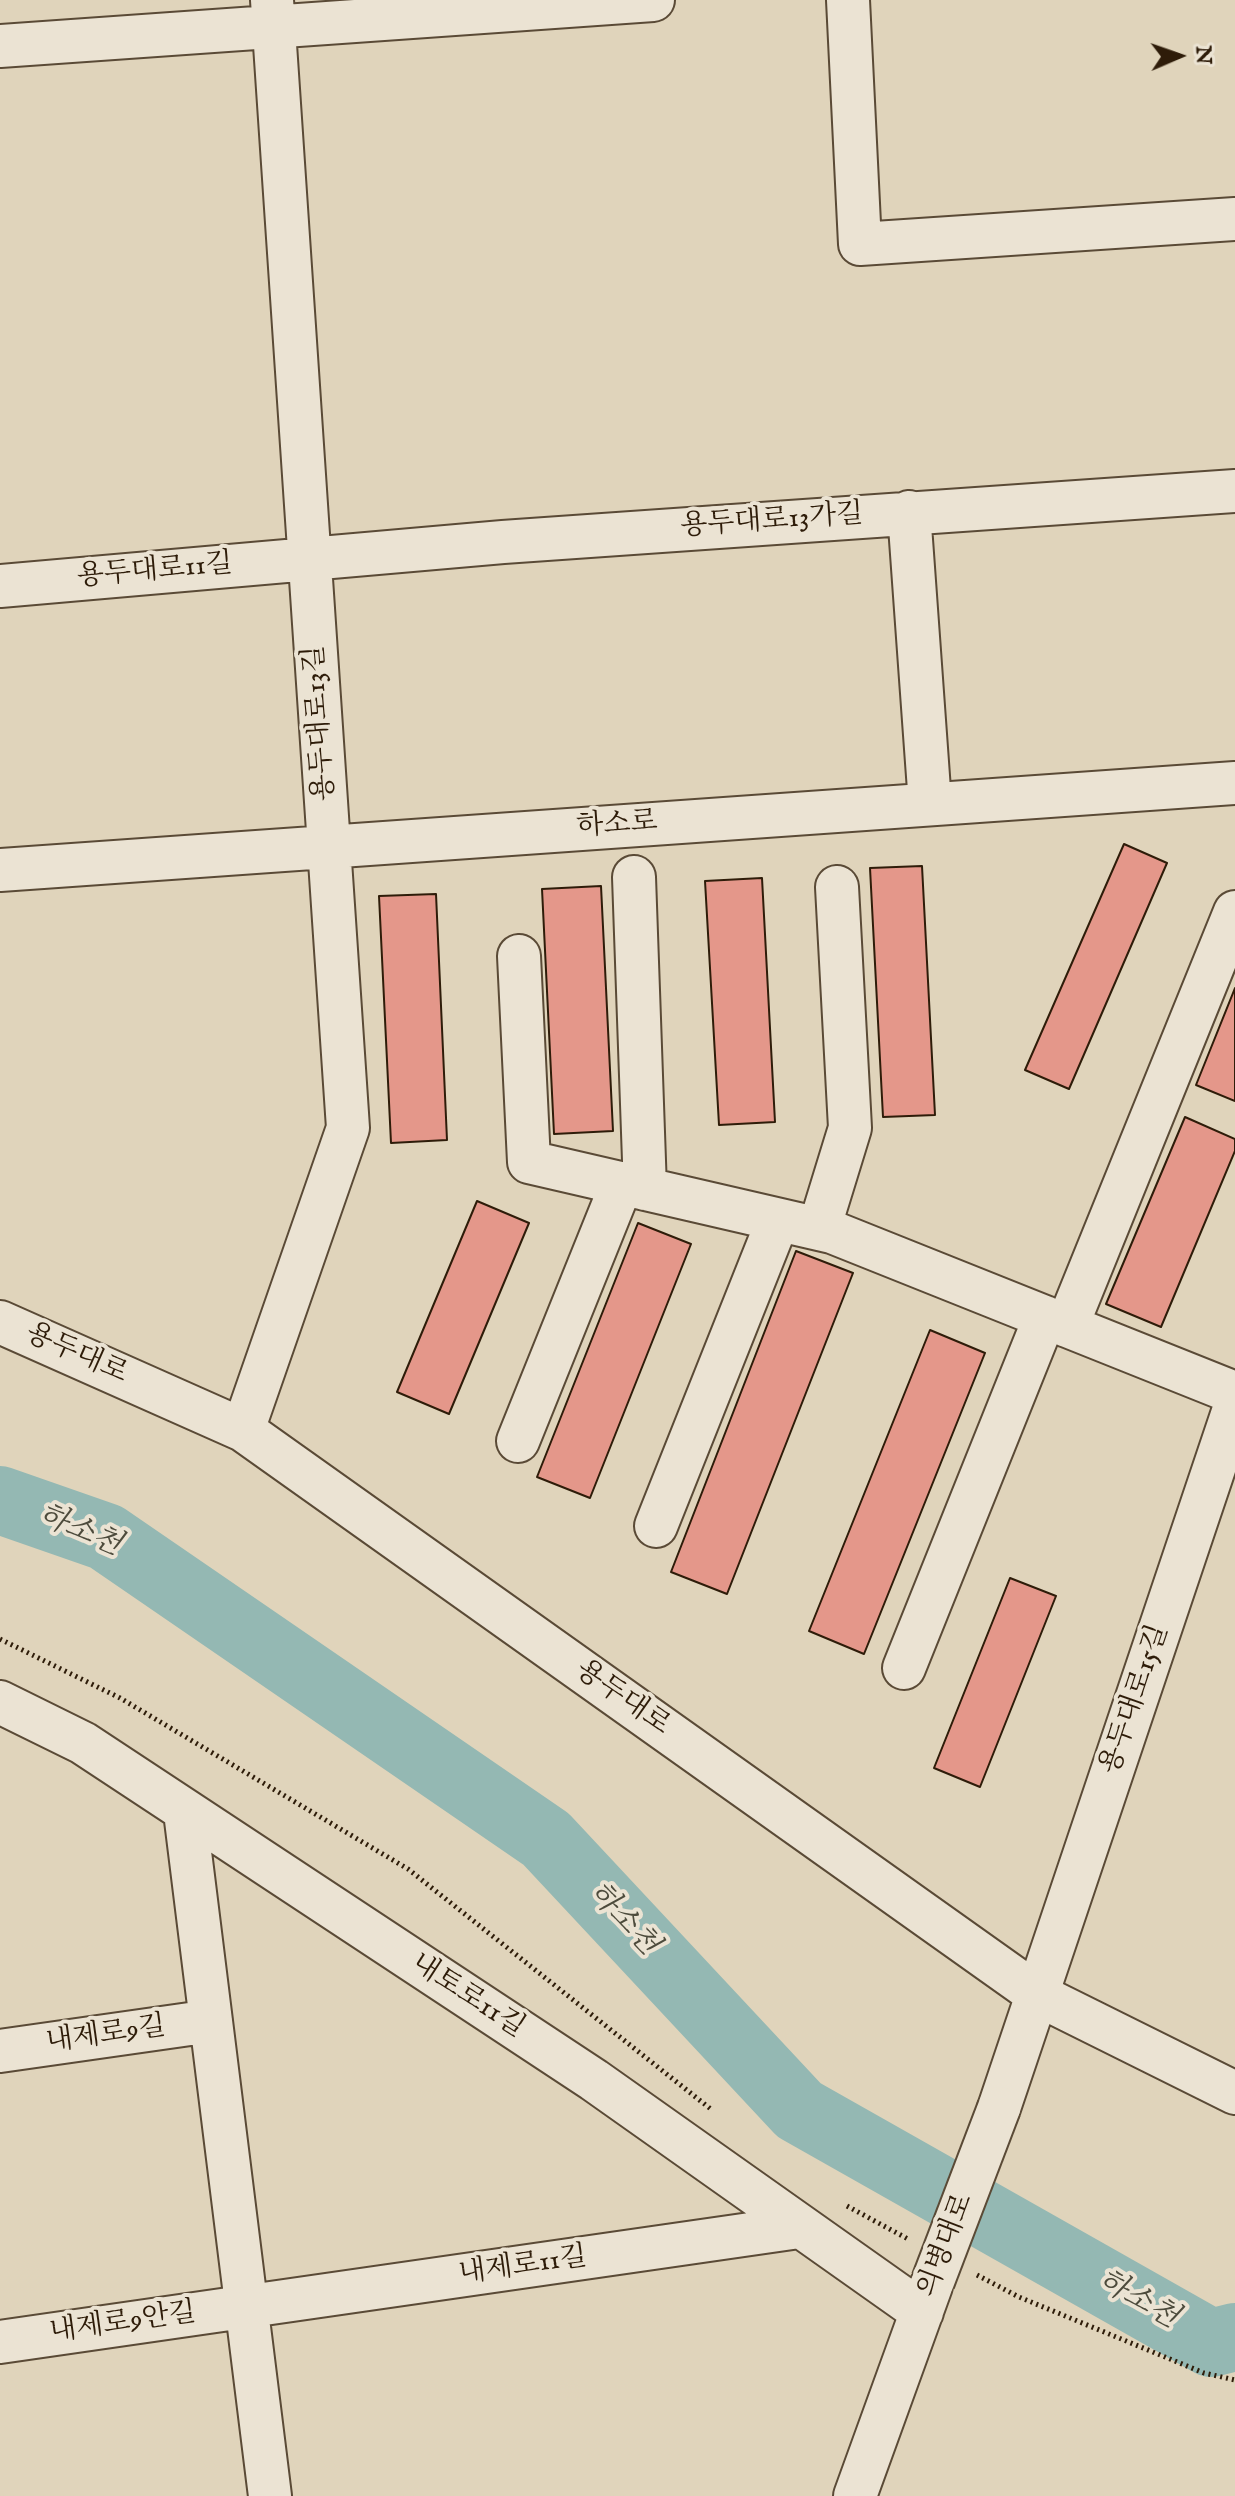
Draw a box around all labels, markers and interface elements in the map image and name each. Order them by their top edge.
north arrow [1139,16,1219,96]
text: N [1189,45,1217,65]
street label: 용두대로13가길 [679,499,865,545]
street label: 용두대로11길 [76,548,234,596]
street label: 용두대로13길 [299,644,343,802]
street label: 하소로 [575,806,659,846]
street label: 용두대로 [20,1318,132,1392]
water label: 하소천 [32,1498,126,1566]
street label: 용두대로15길 [1095,1621,1177,1779]
street label: 용두대로 [568,1654,676,1744]
water label: 하소천 [579,1876,665,1964]
street label: 내토로11길 [404,1948,530,2046]
street label: 내제로9길 [44,2011,168,2061]
street label: 의병대로 [912,2189,982,2303]
street label: 내제로11길 [457,2241,589,2293]
water label: 하소천 [1090,2264,1184,2338]
street label: 내제로9안길 [48,2297,198,2351]

